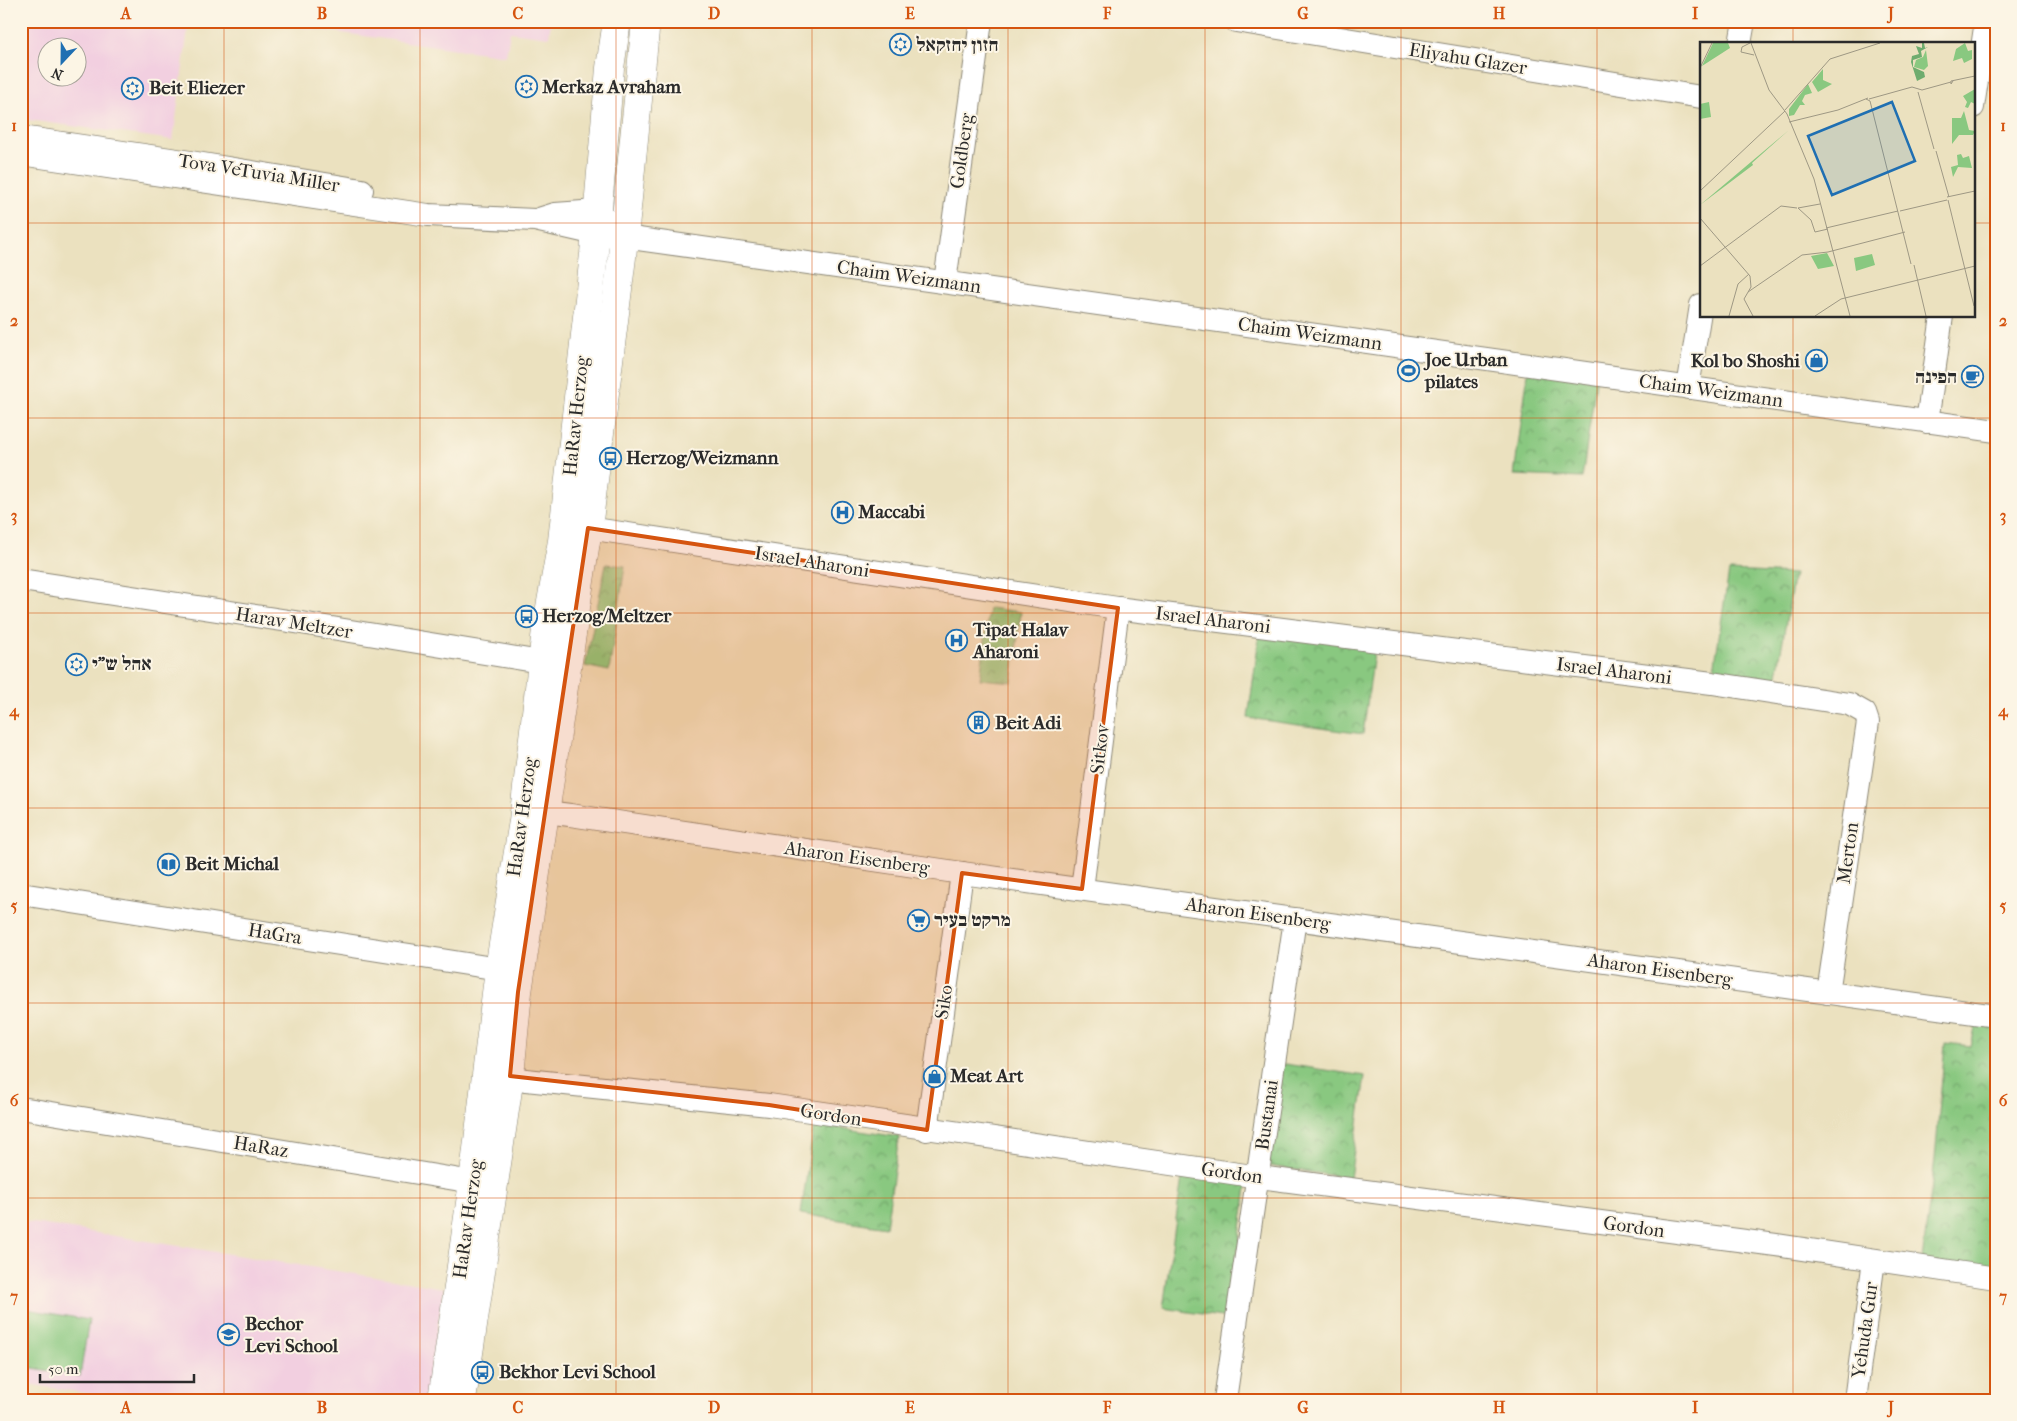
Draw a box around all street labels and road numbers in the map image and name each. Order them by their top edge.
street label: Eliyahu Glazer [1407,39,1530,79]
street label: Goldberg [946,111,978,190]
street label: Tova VeTuvia Miller [177,149,342,197]
street label: Chaim Weizmann [836,256,982,298]
street label: Chaim Weizmann [1237,313,1383,355]
street label: HaRav Herzog [559,354,593,477]
street label: Chaim Weizmann [1638,370,1784,412]
street label: Israel Aharoni [753,542,871,582]
street label: Israel Aharoni [1154,602,1272,638]
street label: Harav Meltzer [234,603,355,643]
street label: Israel Aharoni [1555,653,1673,689]
street label: Sitkov [1086,722,1114,775]
street label: HaRav Herzog [503,755,541,878]
street label: Merton [1833,821,1863,885]
street label: Aharon Eisenberg [782,837,932,879]
street label: Aharon Eisenberg [1183,893,1333,935]
street label: HaGra [247,919,304,949]
street label: Aharon Eisenberg [1585,949,1735,991]
street label: Siko [931,983,957,1021]
street label: Bustanai [1251,1078,1283,1152]
street label: Gordon [799,1099,863,1131]
street label: HaRaz [232,1132,290,1162]
street label: HaRav Herzog [449,1157,487,1280]
street label: Gordon [1200,1158,1264,1188]
street label: Gordon [1602,1212,1666,1242]
street label: Yehuda Gur [1847,1279,1883,1381]

